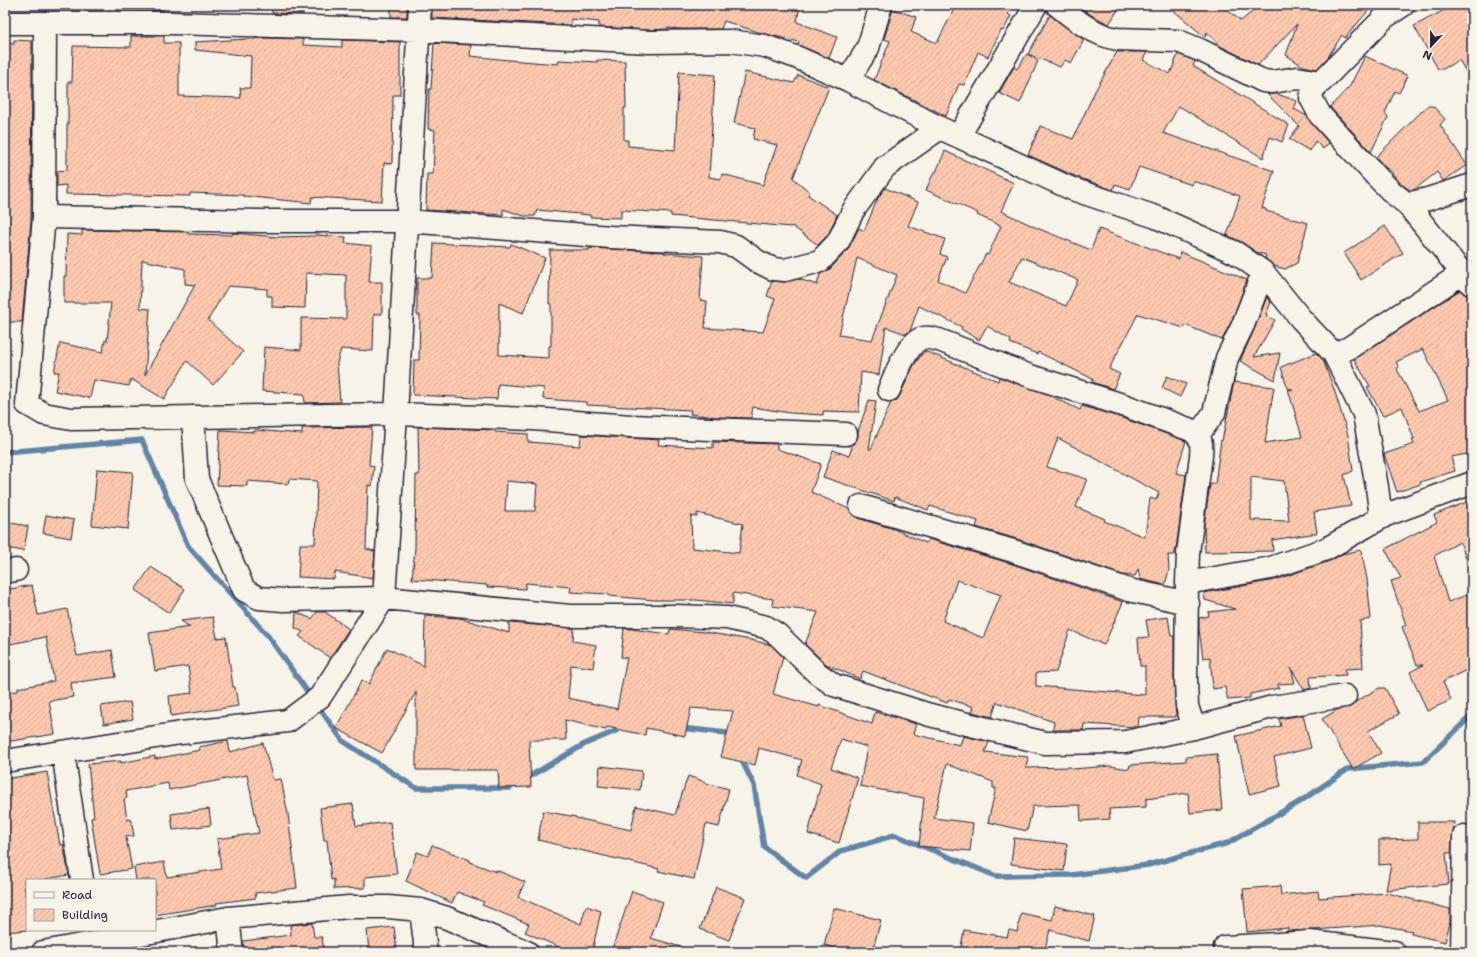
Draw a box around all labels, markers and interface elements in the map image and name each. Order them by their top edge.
north arrow [1411,26,1451,66]
text: N [1420,46,1434,63]
legend [26,879,156,931]
text: Road [62,887,93,903]
text: Building [62,907,108,923]

